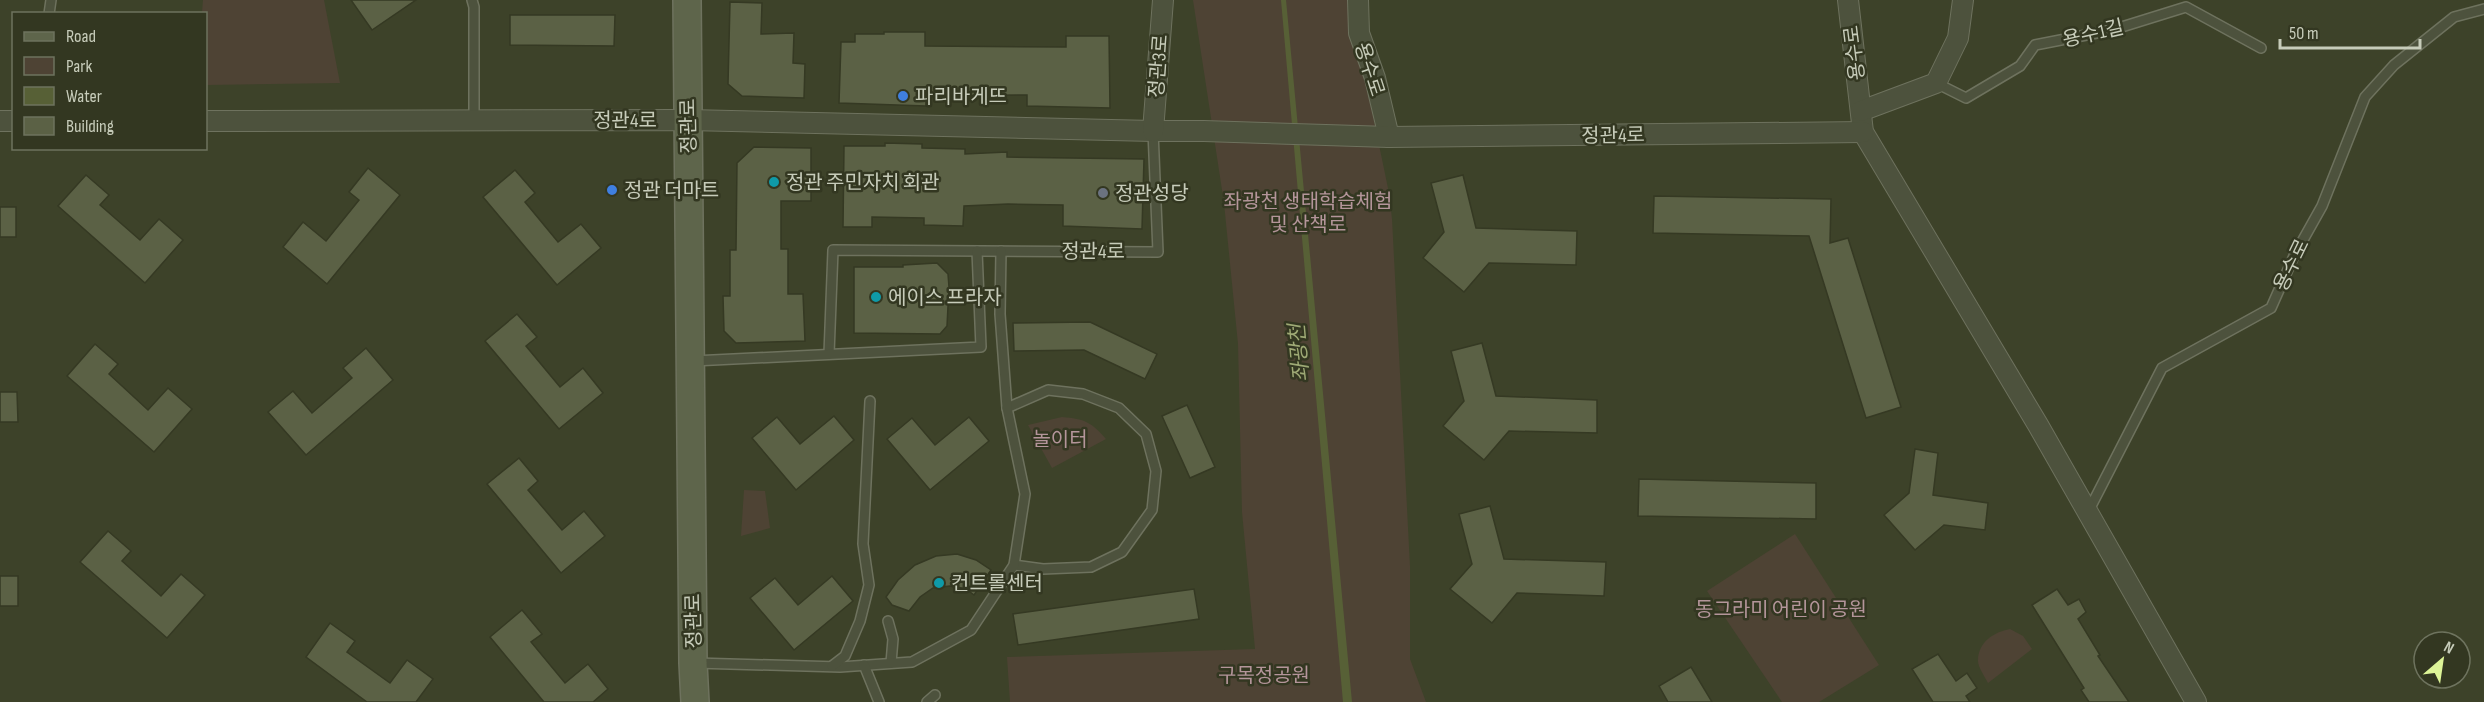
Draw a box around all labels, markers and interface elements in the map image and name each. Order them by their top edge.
legend [12,12,207,150]
scale bar [2280,12,2420,50]
street label: 용수1길 [2060,15,2126,53]
text: 50 m [2289,23,2319,44]
street label: 용수로 [1840,24,1870,82]
text: Road [66,26,96,47]
street label: 정관3로 [1145,34,1173,99]
street label: 용수로 [1349,39,1389,99]
text: Park [66,56,92,77]
place label: 파리바게뜨 [915,85,1007,109]
text: Water [66,86,102,107]
marker: 파리바게뜨 [896,89,910,103]
street label: 정관로 [677,98,701,154]
street label: 정관4로 [593,109,657,133]
text: Building [66,116,114,137]
street label: 정관4로 [1581,123,1645,149]
place label: 정관 주민자치 회관 [786,171,940,195]
marker: 정관 주민자치 회관 [767,175,781,189]
place label: 정관 더마트 [624,179,719,203]
place label: 정관성당 [1115,182,1189,206]
marker: 정관 더마트 [605,183,619,197]
marker: 정관성당 [1096,186,1110,200]
park label: 좌광천 생태학습체험 및 산책로 [1224,190,1392,237]
street label: 용수로 [2269,235,2315,296]
street label: 정관4로 [1061,240,1125,264]
place label: 에이스 프라자 [888,286,1002,310]
marker: 에이스 프라자 [869,290,883,304]
water label: 좌광천 [1284,320,1314,383]
park label: 놀이터 [1032,428,1088,452]
place label: 컨트롤센터 [951,572,1043,596]
marker: 컨트롤센터 [932,576,946,590]
street label: 정관로 [682,593,706,649]
park label: 동그라미 어린이 공원 [1695,598,1867,622]
north arrow [2412,630,2472,690]
text: N [2440,638,2457,659]
park label: 구목정공원 [1218,664,1310,688]

